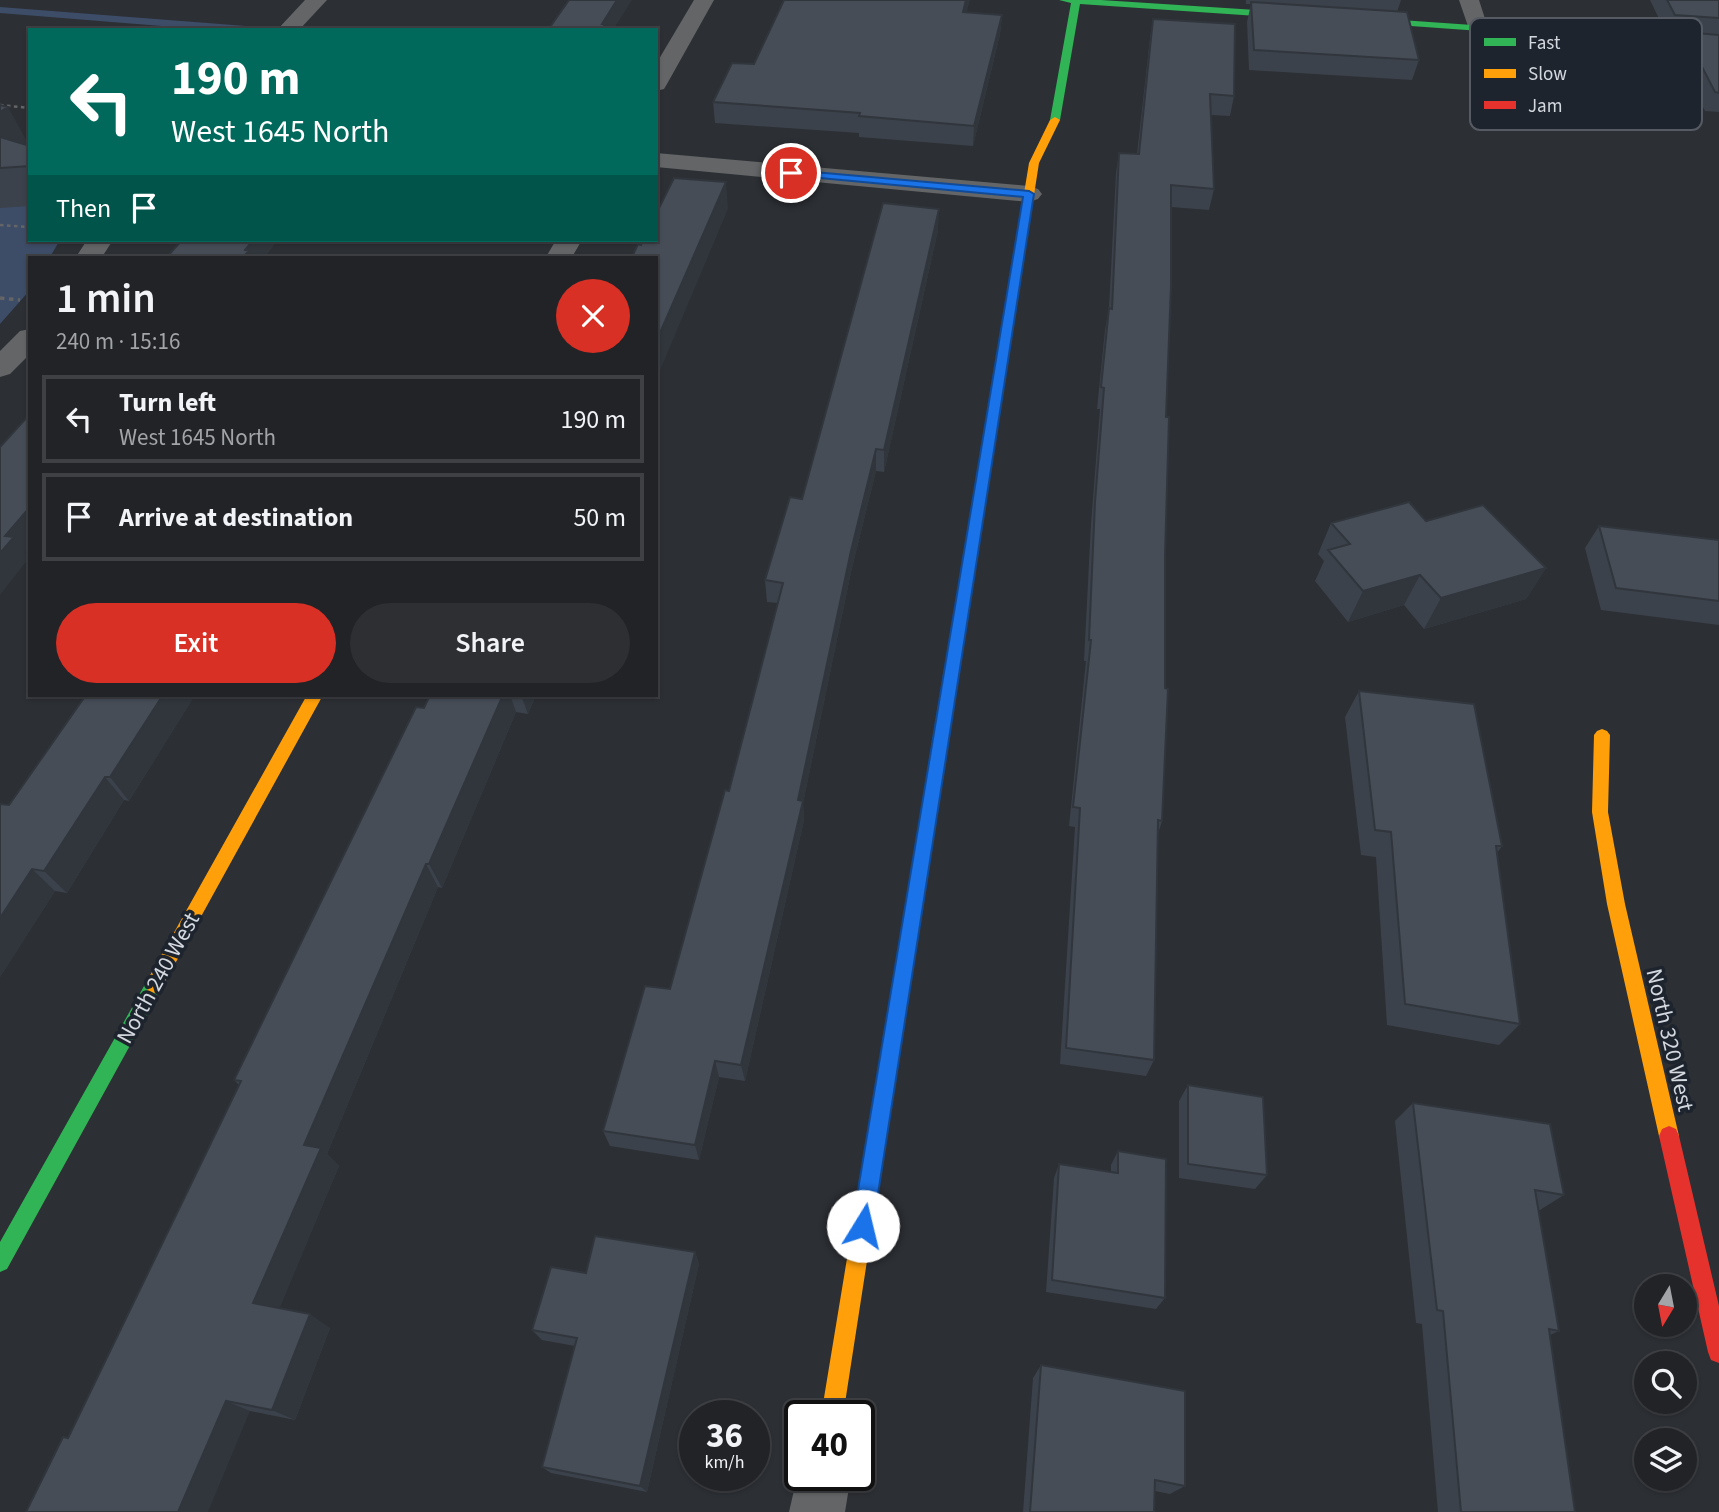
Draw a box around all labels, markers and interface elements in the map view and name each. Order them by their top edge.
legend [1470,18,1702,130]
text: Fast [1528,30,1561,57]
text: 190 m [171,44,300,114]
icon: left [56,56,147,147]
text: Slow [1528,61,1567,88]
text: Jam [1528,93,1562,120]
text: West 1645 North [171,109,389,155]
pin [761,143,821,203]
icon: arrive [772,154,810,192]
icon: arrive [125,189,163,227]
text: Then [56,190,111,227]
text: 1 min [56,269,156,329]
button: close [556,279,630,353]
text: 240 m · 15:16 [56,325,180,358]
text: Turn left [119,384,216,421]
icon: left [60,400,98,438]
text: 190 m [560,401,626,438]
text: West 1645 North [119,421,276,454]
icon: arrive [60,498,98,536]
text: Arrive at destination [119,499,353,536]
text: 50 m [573,499,626,536]
button: Exit [56,603,336,683]
button: Share [350,603,630,683]
street label: North 240 West [108,906,208,1050]
street label: North 320 West [1638,965,1702,1115]
position arrow [826,1189,900,1263]
north arrow [1634,1274,1698,1337]
map controls [1634,1274,1697,1491]
button: search [1634,1351,1697,1414]
speed limit sign: 40 [784,1400,875,1491]
text: 36 [706,1411,743,1461]
button: layers [1634,1428,1697,1491]
text: km/h [705,1450,744,1475]

